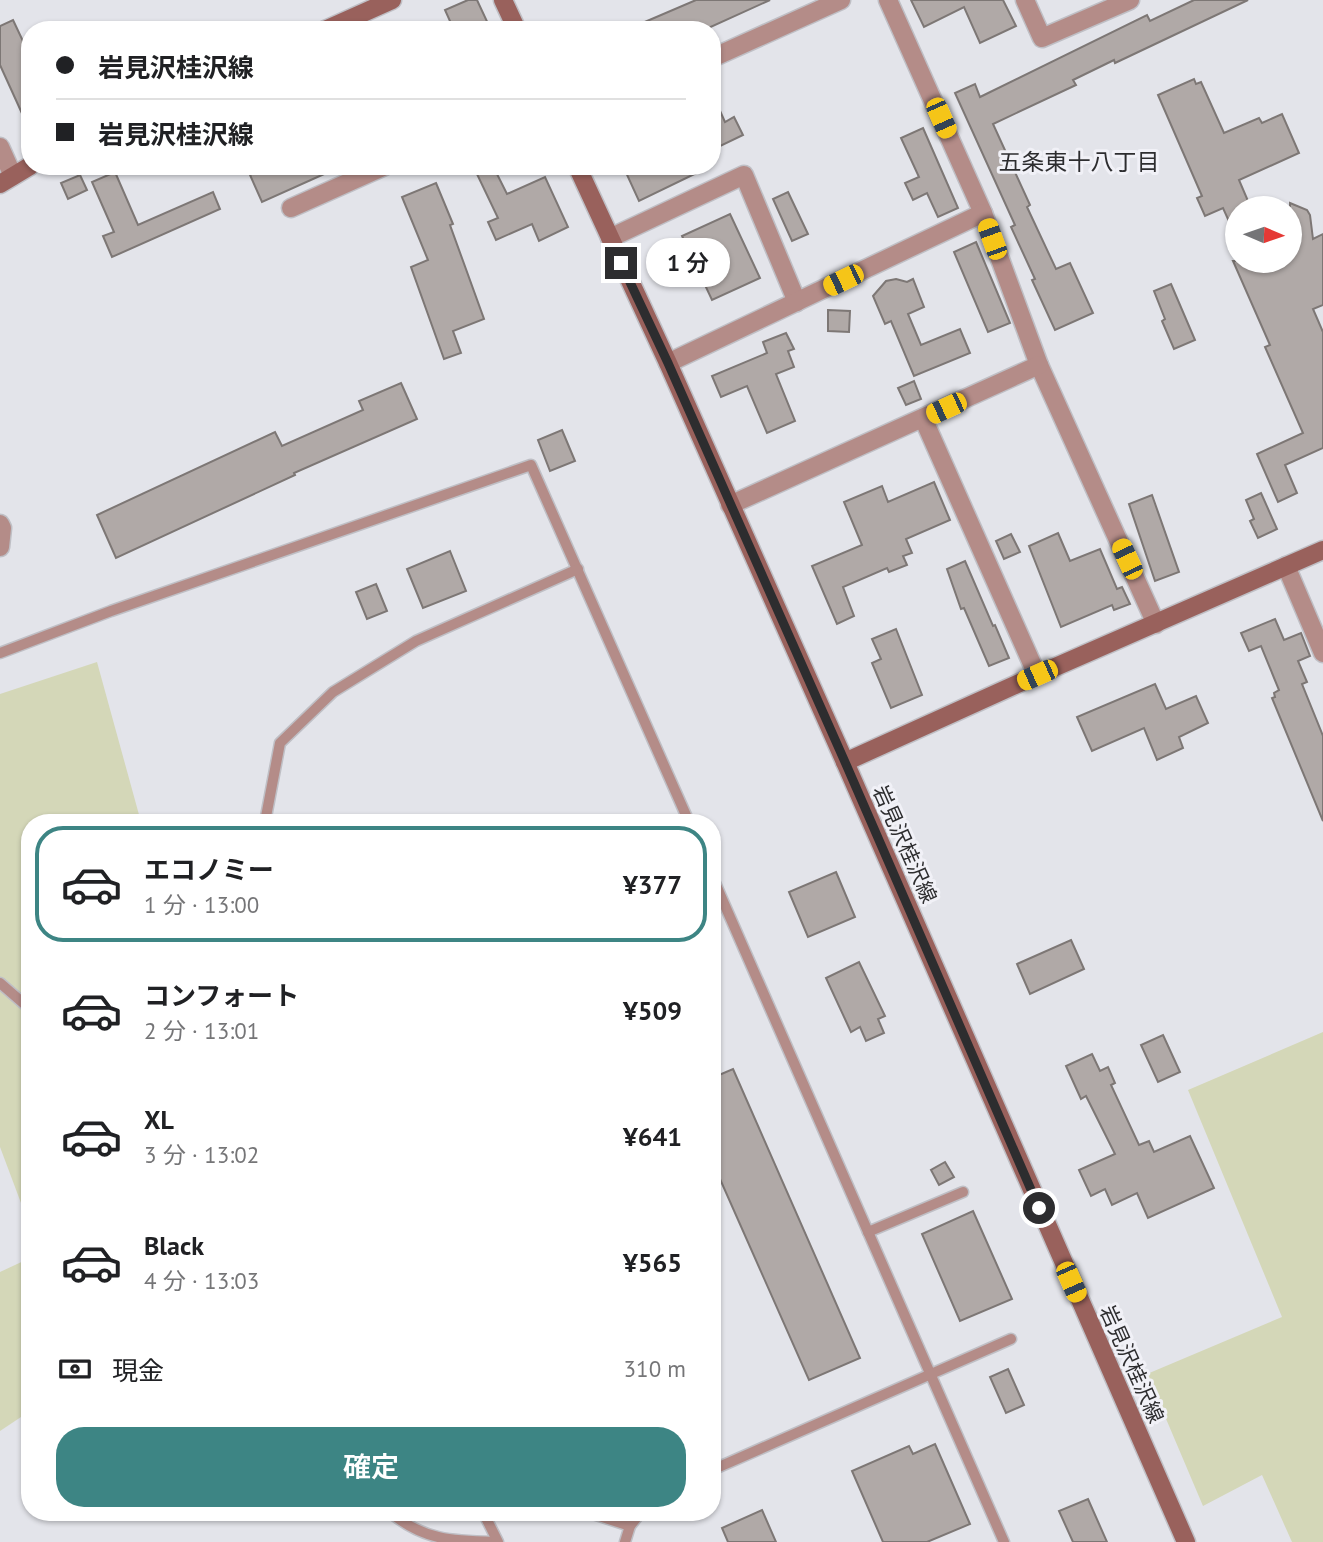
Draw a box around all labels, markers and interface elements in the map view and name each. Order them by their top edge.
text: 岩見沢桂沢線 [98,51,254,84]
car [923,95,960,141]
text: 岩見沢桂沢線 [98,118,254,151]
district label: 五条東十八丁目 [999,147,1160,176]
north arrow [1225,196,1302,273]
map controls [1225,196,1302,273]
car [975,216,1010,262]
callout: 1 分 [646,238,730,288]
route end [605,247,637,279]
text: 1 分 [667,248,709,277]
car [820,261,867,299]
car [923,390,970,426]
car [1109,536,1146,582]
car [1014,657,1061,693]
street label: 岩見沢桂沢線 [867,781,943,907]
icon: car [60,853,123,916]
text: エコノミー [144,853,274,886]
text: ¥377 [623,868,682,901]
text: 1 分 · 13:00 [144,890,259,919]
icon: car [60,979,123,1042]
text: コンフォート [144,979,299,1012]
text: ¥509 [623,994,682,1027]
text: 2 分 · 13:01 [144,1016,259,1045]
text: XL [144,1103,174,1136]
icon: car [60,1105,123,1168]
text: ¥641 [623,1120,682,1153]
text: 3 分 · 13:02 [144,1140,259,1169]
route start [1023,1192,1055,1224]
text: Black [144,1229,204,1262]
icon: car [60,1231,123,1294]
text: ¥565 [623,1246,682,1279]
car [1053,1259,1090,1305]
text: 4 分 · 13:03 [144,1266,259,1295]
street label: 岩見沢桂沢線 [1094,1301,1170,1427]
icon: cash [56,1350,94,1388]
text: 現金 [112,1354,164,1387]
text: 310 m [624,1354,686,1383]
button: 確定 [56,1427,686,1507]

